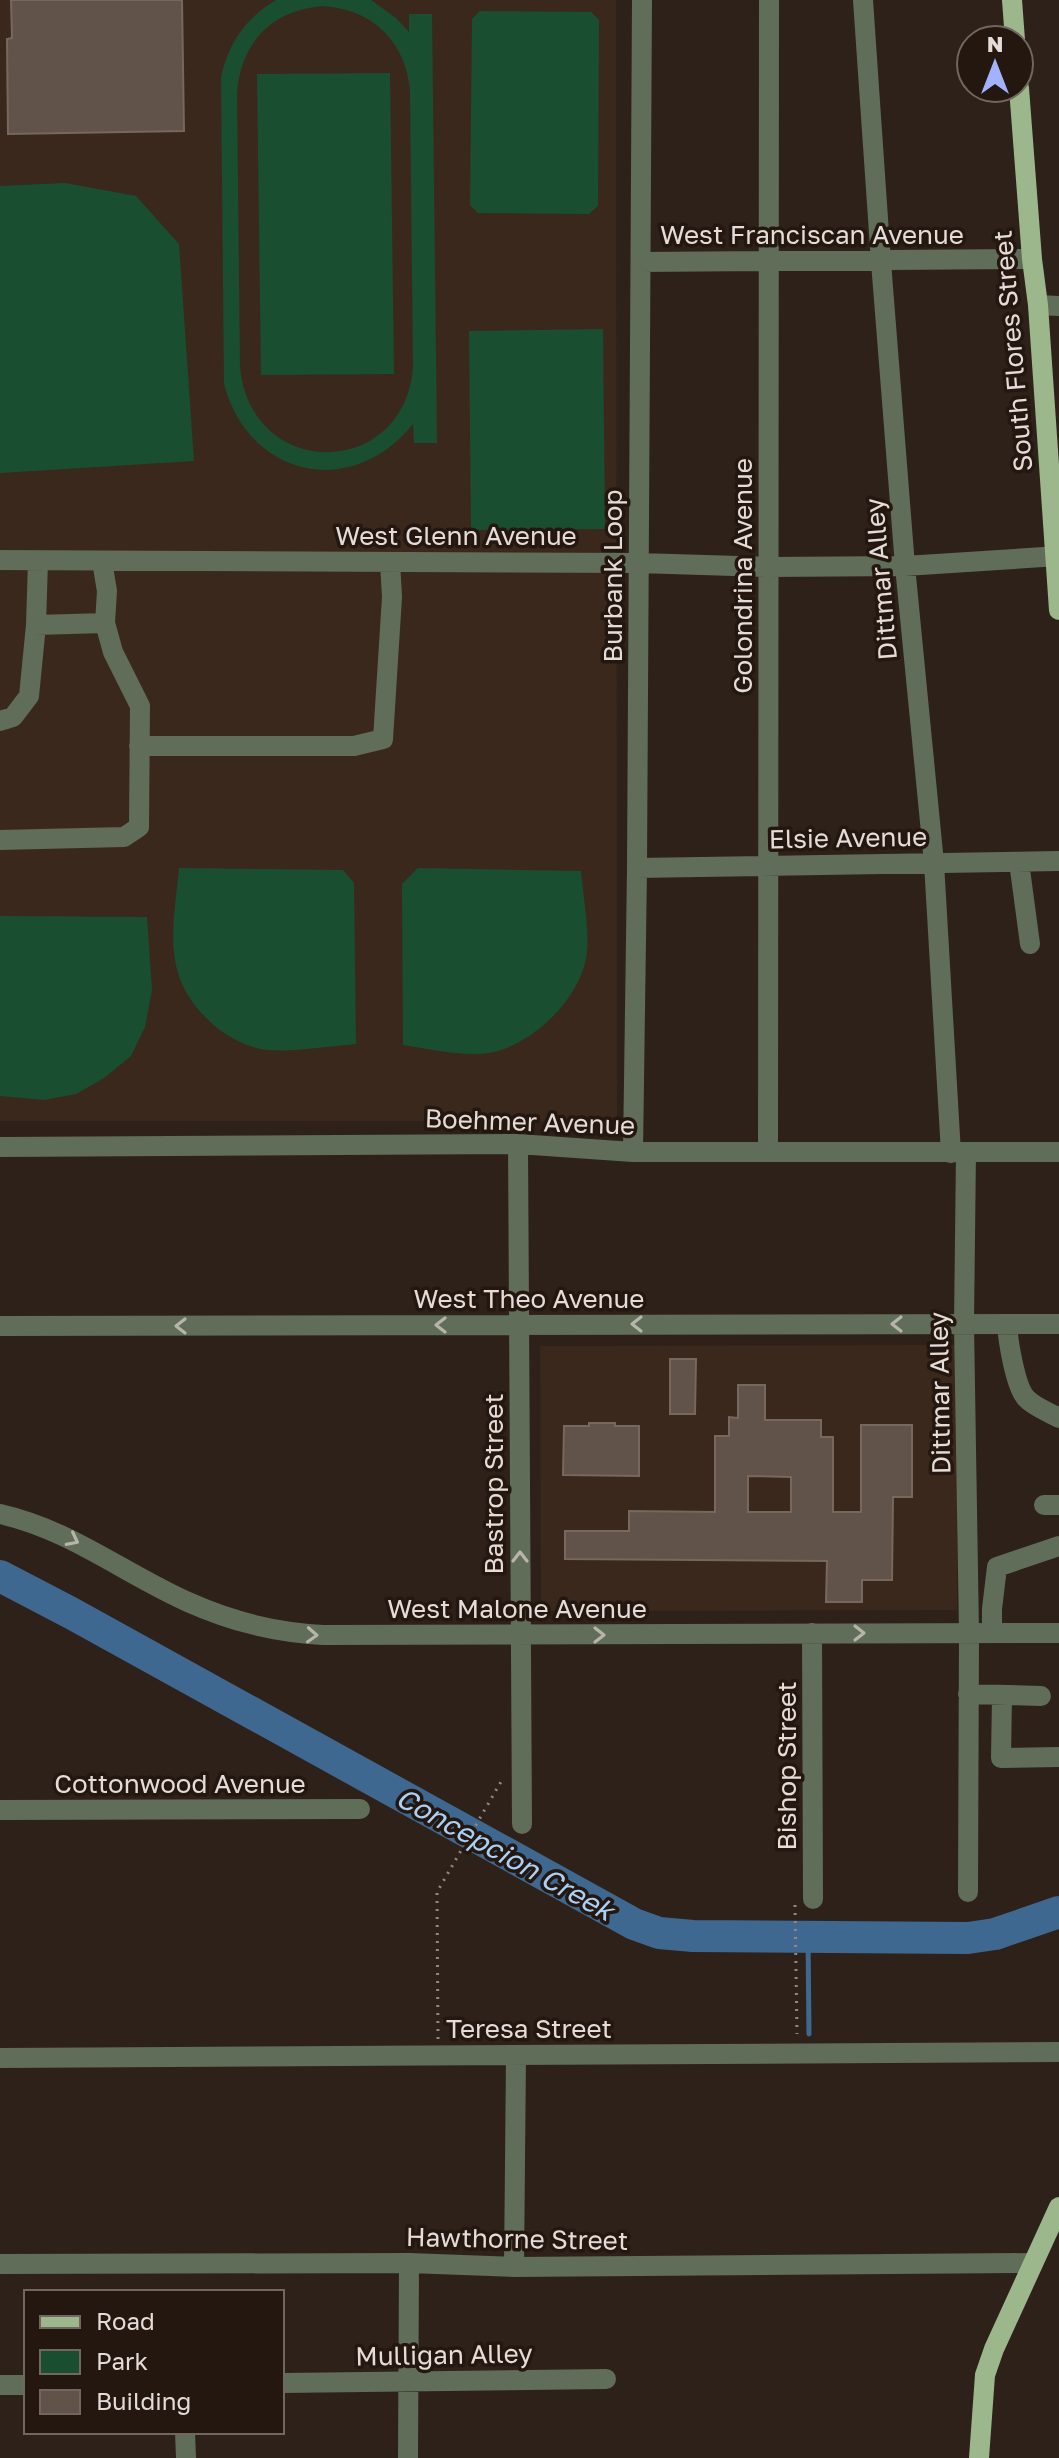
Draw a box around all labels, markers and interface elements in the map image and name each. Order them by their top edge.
north arrow [955,24,1035,104]
text: N [987,30,1003,57]
street label: West Franciscan Avenue [660,219,964,250]
street label: South Flores Street [987,229,1038,473]
street label: Golondrina Avenue [727,458,758,694]
street label: Burbank Loop [597,490,628,662]
street label: Dittmar Alley [858,496,903,661]
street label: West Glenn Avenue [335,520,577,551]
street label: Elsie Avenue [769,821,927,854]
street label: Boehmer Avenue [424,1102,636,1141]
street label: West Theo Avenue [414,1283,644,1314]
street label: Dittmar Alley [923,1311,956,1474]
one-way arrow [630,1315,643,1333]
one-way arrow [890,1315,903,1333]
one-way arrow [434,1316,447,1334]
one-way arrow [174,1317,187,1335]
street label: Bastrop Street [478,1393,509,1575]
one-way arrow [65,1530,80,1546]
one-way arrow [511,1550,529,1563]
street label: West Malone Avenue [387,1593,647,1624]
one-way arrow [853,1624,866,1642]
one-way arrow [306,1626,319,1643]
one-way arrow [593,1626,606,1643]
street label: Bishop Street [771,1681,802,1851]
street label: Cottonwood Avenue [54,1768,306,1799]
water label: Concepcion Creek [391,1780,623,1929]
street label: Teresa Street [446,2013,612,2044]
street label: Hawthorne Street [406,2221,628,2256]
legend [24,2290,284,2434]
text: Road [96,2306,155,2335]
street label: Mulligan Alley [355,2337,533,2372]
text: Park [96,2346,148,2375]
text: Building [96,2386,191,2415]

